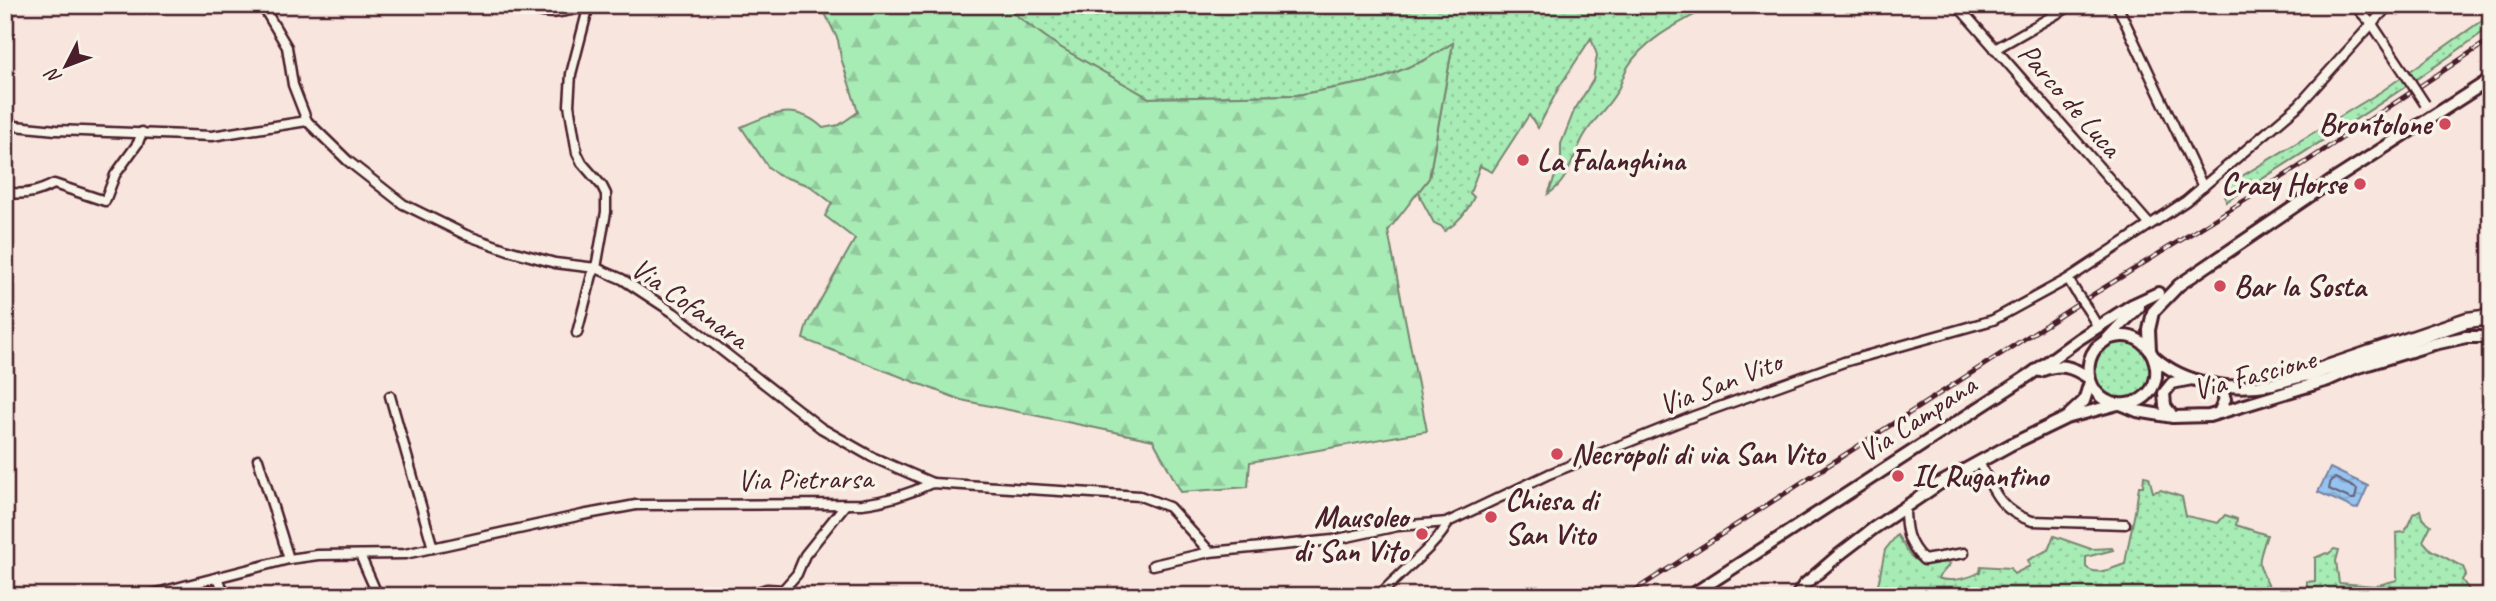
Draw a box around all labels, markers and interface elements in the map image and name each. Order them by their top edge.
north arrow [32,32,102,102]
street label: Parco de Luca [2010,35,2131,166]
text: N [39,62,67,89]
place label: Brontolone [2319,105,2434,143]
marker: Brontolone [2437,116,2453,132]
place label: La Falanghina [1537,141,1688,179]
marker: La Falanghina [1515,152,1531,168]
place label: Crazy Horse [2221,165,2348,203]
marker: Crazy Horse [2352,176,2368,192]
street label: Via Cofanara [624,249,758,359]
place label: Bar la Sosta [2234,267,2368,305]
marker: Bar la Sosta [2212,278,2228,294]
street label: Via Fascione [2189,339,2322,409]
street label: Via San Vito [1653,341,1790,424]
street label: Via Campana [1851,365,1985,470]
place label: Necropoli di via San Vito [1571,435,1826,473]
marker: Necropoli di via San Vito [1549,446,1565,462]
place label: IL Rugantino [1912,457,2050,495]
street label: Via Pietrarsa [737,459,876,499]
marker: IL Rugantino [1890,468,1906,484]
place label: Chiesa di San Vito [1505,481,1602,553]
place label: Mausoleo di San Vito [1293,498,1411,570]
marker: Chiesa di San Vito [1483,509,1499,525]
marker: Mausoleo di San Vito [1414,526,1430,542]

